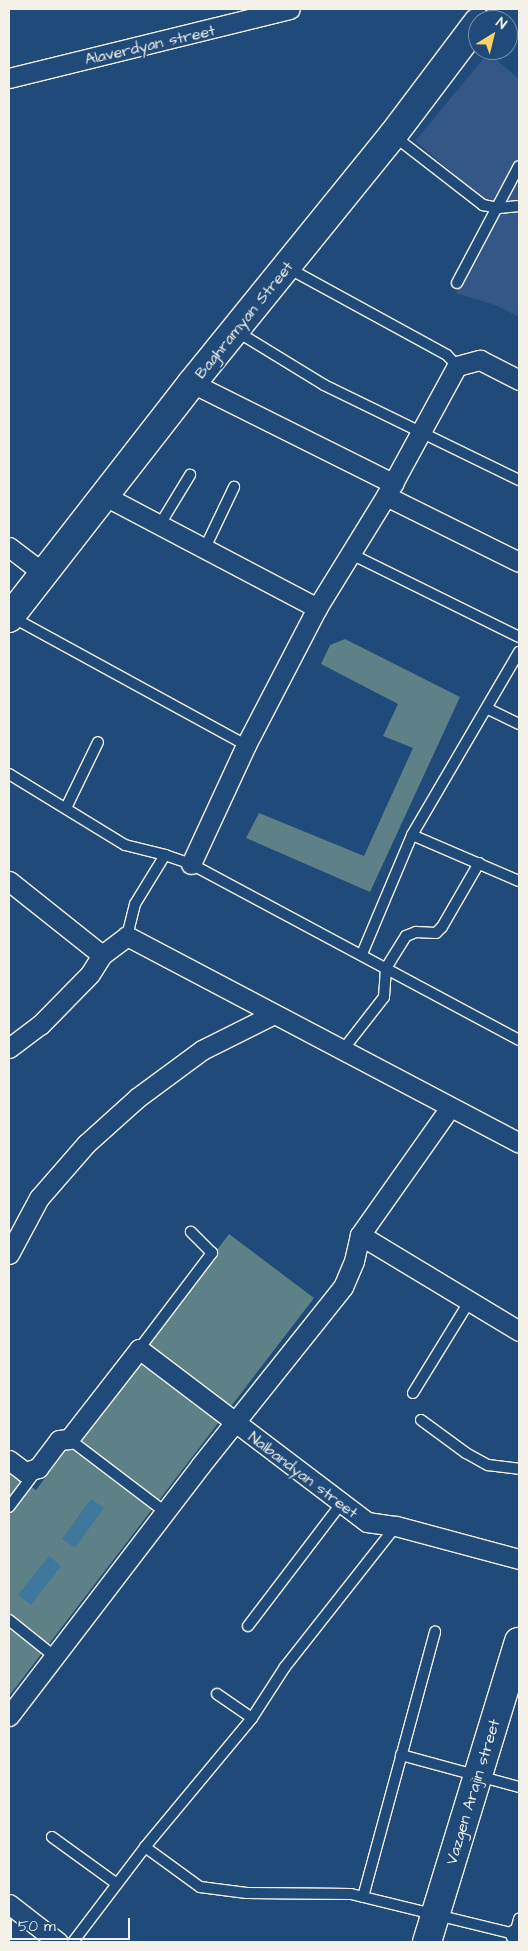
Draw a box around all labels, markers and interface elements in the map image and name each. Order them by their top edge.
north arrow [468,10,518,60]
text: N [492,13,511,34]
street label: Alaverdyan street [83,21,217,69]
street label: Baghramyan Street [191,257,297,383]
street label: Nalbandyan street [244,1427,362,1523]
street label: Vazgen Arajin street [442,1717,504,1867]
scale bar [12,1908,132,1940]
text: 50 m [18,1916,56,1937]

